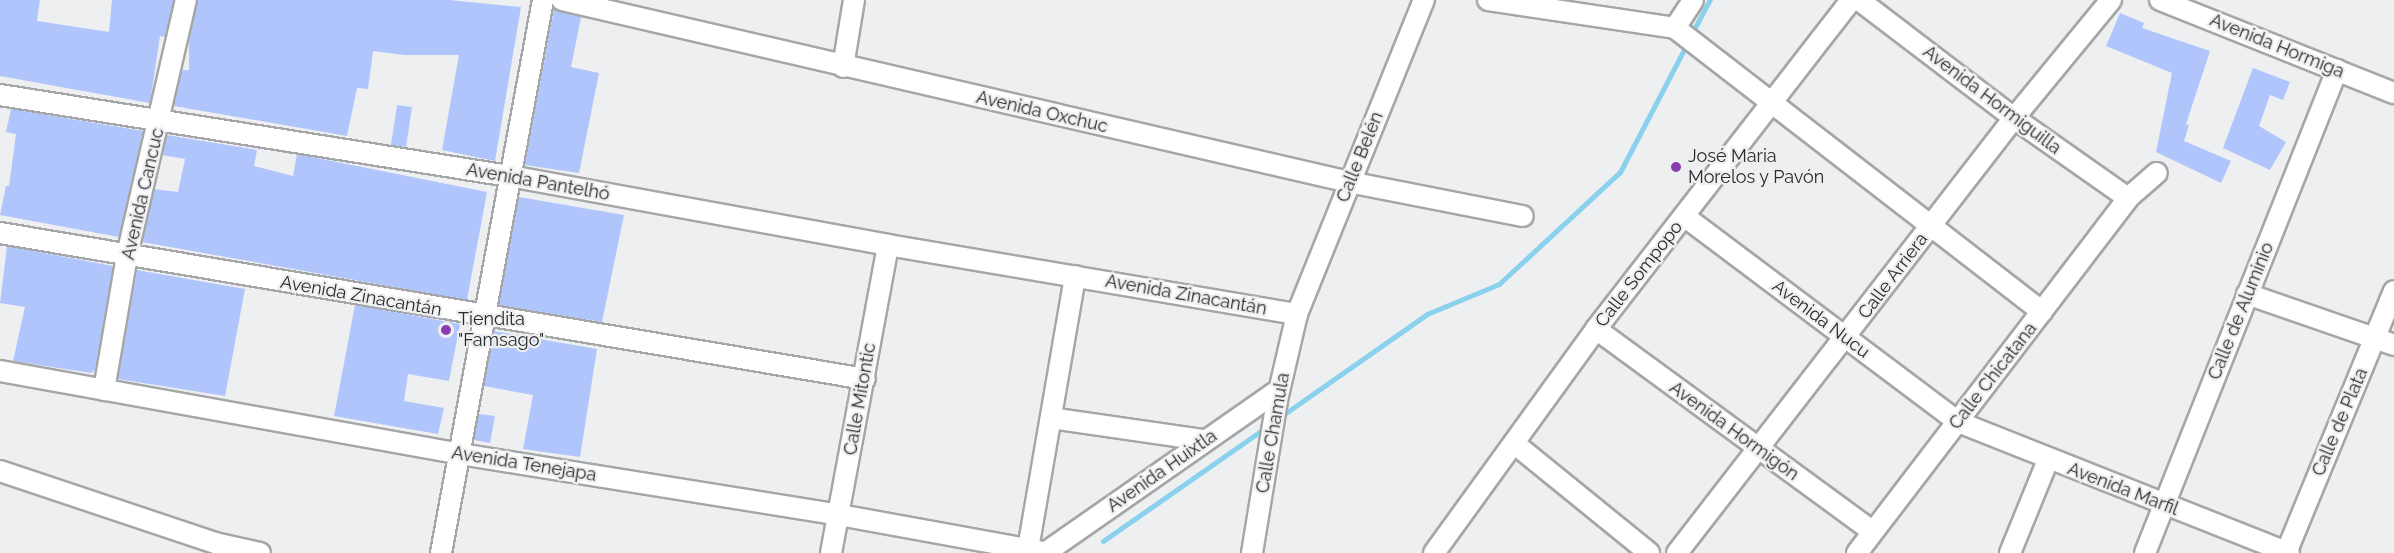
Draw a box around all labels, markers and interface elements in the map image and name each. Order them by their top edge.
street label: Avenida Hormiga [2207,9,2347,83]
street label: Avenida Hormiguilla [1919,41,2065,159]
street label: Avenida Oxchuc [974,86,1110,138]
street label: Calle Belén [1332,109,1388,205]
street label: Avenida Cancuc [117,126,169,262]
place label: José Maria Morelos y Pavón [1688,146,1825,188]
street label: Avenida Pantelhó [465,159,611,205]
marker: José Maria Morelos y Pavón [1669,160,1683,174]
street label: Calle Sompopo [1591,217,1687,331]
street label: Calle Arriera [1854,229,1932,323]
street label: Calle de Aluminio [2203,239,2279,383]
street label: Avenida Zinacantán [1104,270,1268,320]
street label: Avenida Zinacantán [279,271,443,321]
street label: Avenida Nucu [1768,275,1874,363]
place label: Tiendita "Famsago" [458,309,544,352]
street label: Calle Chicatana [1945,318,2041,434]
marker: Tiendita "Famsago" [439,323,453,337]
street label: Calle Mitontic [839,341,881,457]
street label: Calle de Plata [2308,365,2372,479]
street label: Calle Chamula [1252,371,1294,495]
street label: Avenida Hormigón [1665,377,1803,485]
street label: Avenida Huixtla [1103,425,1221,517]
street label: Avenida Tenejapa [450,442,598,486]
street label: Avenida Marfil [2064,458,2182,520]

